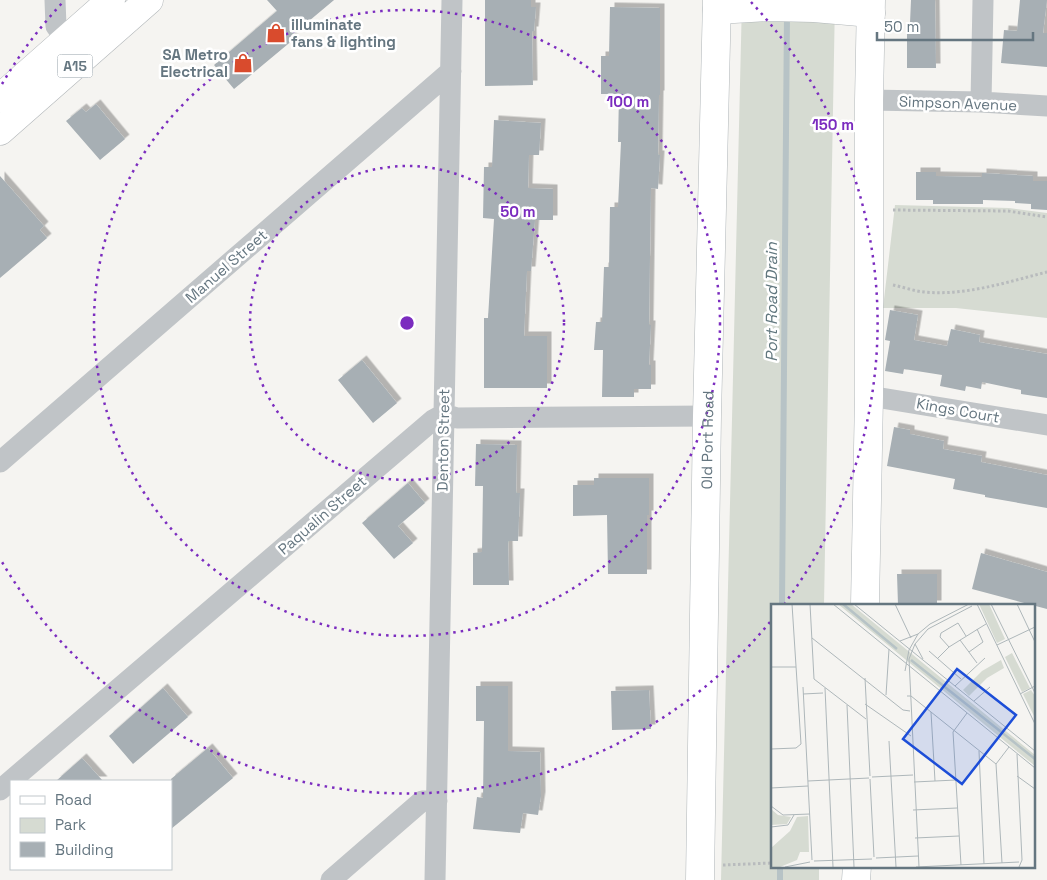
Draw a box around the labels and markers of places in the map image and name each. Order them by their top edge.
place label: illuminate fans & lighting [291,15,396,51]
shop icon: illuminate fans & lighting [265,22,287,44]
place label: SA Metro Electrical [160,45,228,81]
shop icon: SA Metro Electrical [232,52,254,74]
centre of rings [398,314,416,332]

